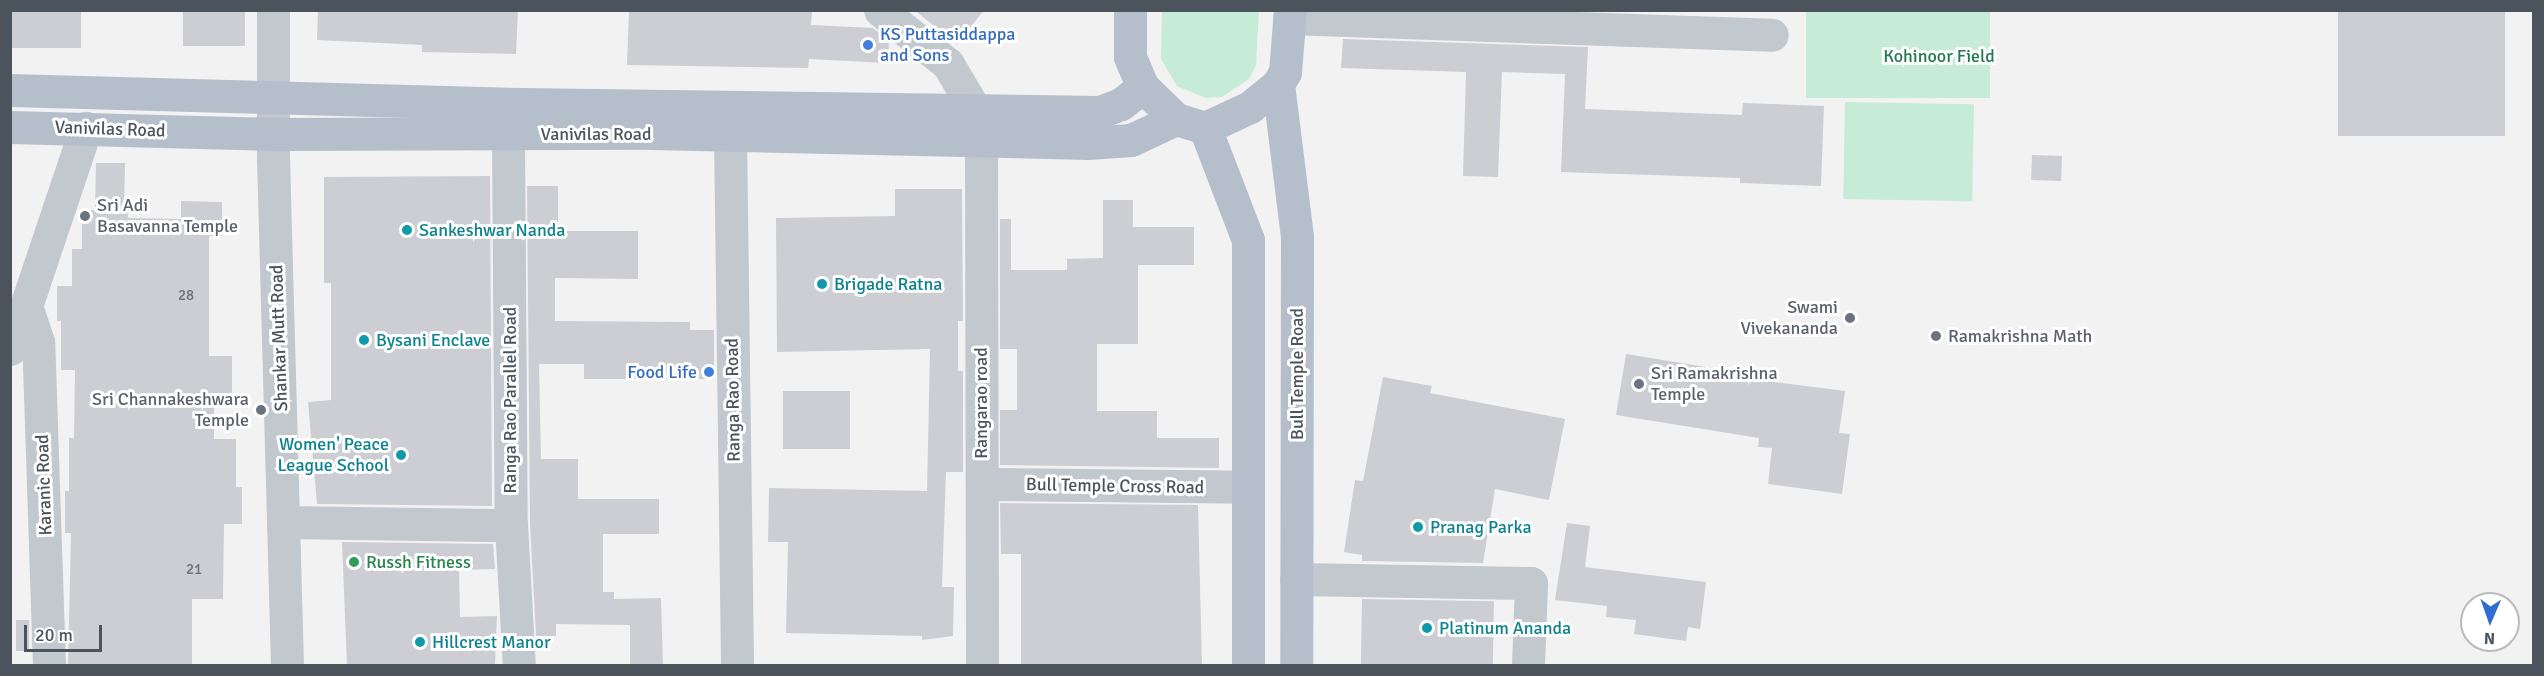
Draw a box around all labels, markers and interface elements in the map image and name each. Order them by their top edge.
place label: KS Puttasiddappa and Sons [880,24,1015,66]
marker: KS Puttasiddappa and Sons [861,38,875,52]
park label: Kohinoor Field [1883,45,1995,67]
street label: Vanivilas Road [54,116,166,142]
street label: Vanivilas Road [541,123,651,145]
place label: Sri Adi Basavanna Temple [97,195,238,238]
marker: Sri Adi Basavanna Temple [78,209,92,223]
place label: Sankeshwar Nanda [419,219,565,241]
marker: Sankeshwar Nanda [400,223,414,237]
street label: Shankar Mutt Road [266,264,292,412]
place label: Brigade Ratna [834,273,942,295]
marker: Brigade Ratna [815,277,829,291]
house number: 28 [178,287,194,305]
place label: Swami Vivekananda [1740,297,1838,340]
street label: Ranga Rao Parallel Road [499,307,521,493]
street label: Bull Temple Road [1286,308,1308,440]
marker: Swami Vivekananda [1843,311,1857,325]
place label: Ramakrishna Math [1948,325,2092,347]
place label: Bysani Enclave [376,329,490,351]
marker: Ramakrishna Math [1929,329,1943,343]
marker: Bysani Enclave [357,333,371,347]
street label: Ranga Rao Road [721,338,745,462]
street label: Rangarao road [970,347,992,459]
place label: Food Life [627,361,697,383]
place label: Sri Ramakrishna Temple [1651,363,1778,406]
marker: Food Life [702,365,716,379]
marker: Sri Ramakrishna Temple [1632,377,1646,391]
place label: Sri Channakeshwara Temple [92,389,249,432]
marker: Sri Channakeshwara Temple [254,403,268,417]
street label: Karanic Road [31,434,57,536]
place label: Women' Peace League School [277,434,389,476]
marker: Women' Peace League School [394,448,408,462]
street label: Bull Temple Cross Road [1026,474,1204,498]
place label: Pranag Parka [1430,516,1532,538]
marker: Pranag Parka [1411,520,1425,534]
place label: Russh Fitness [366,551,471,573]
marker: Russh Fitness [347,555,361,569]
house number: 21 [186,561,202,579]
north arrow [2460,592,2520,652]
scale bar [27,613,105,651]
place label: Platinum Ananda [1439,617,1571,639]
marker: Platinum Ananda [1420,621,1434,635]
text: 20 m [35,624,73,646]
text: N [2484,628,2495,648]
place label: Hillcrest Manor [432,631,551,653]
marker: Hillcrest Manor [413,635,427,649]

